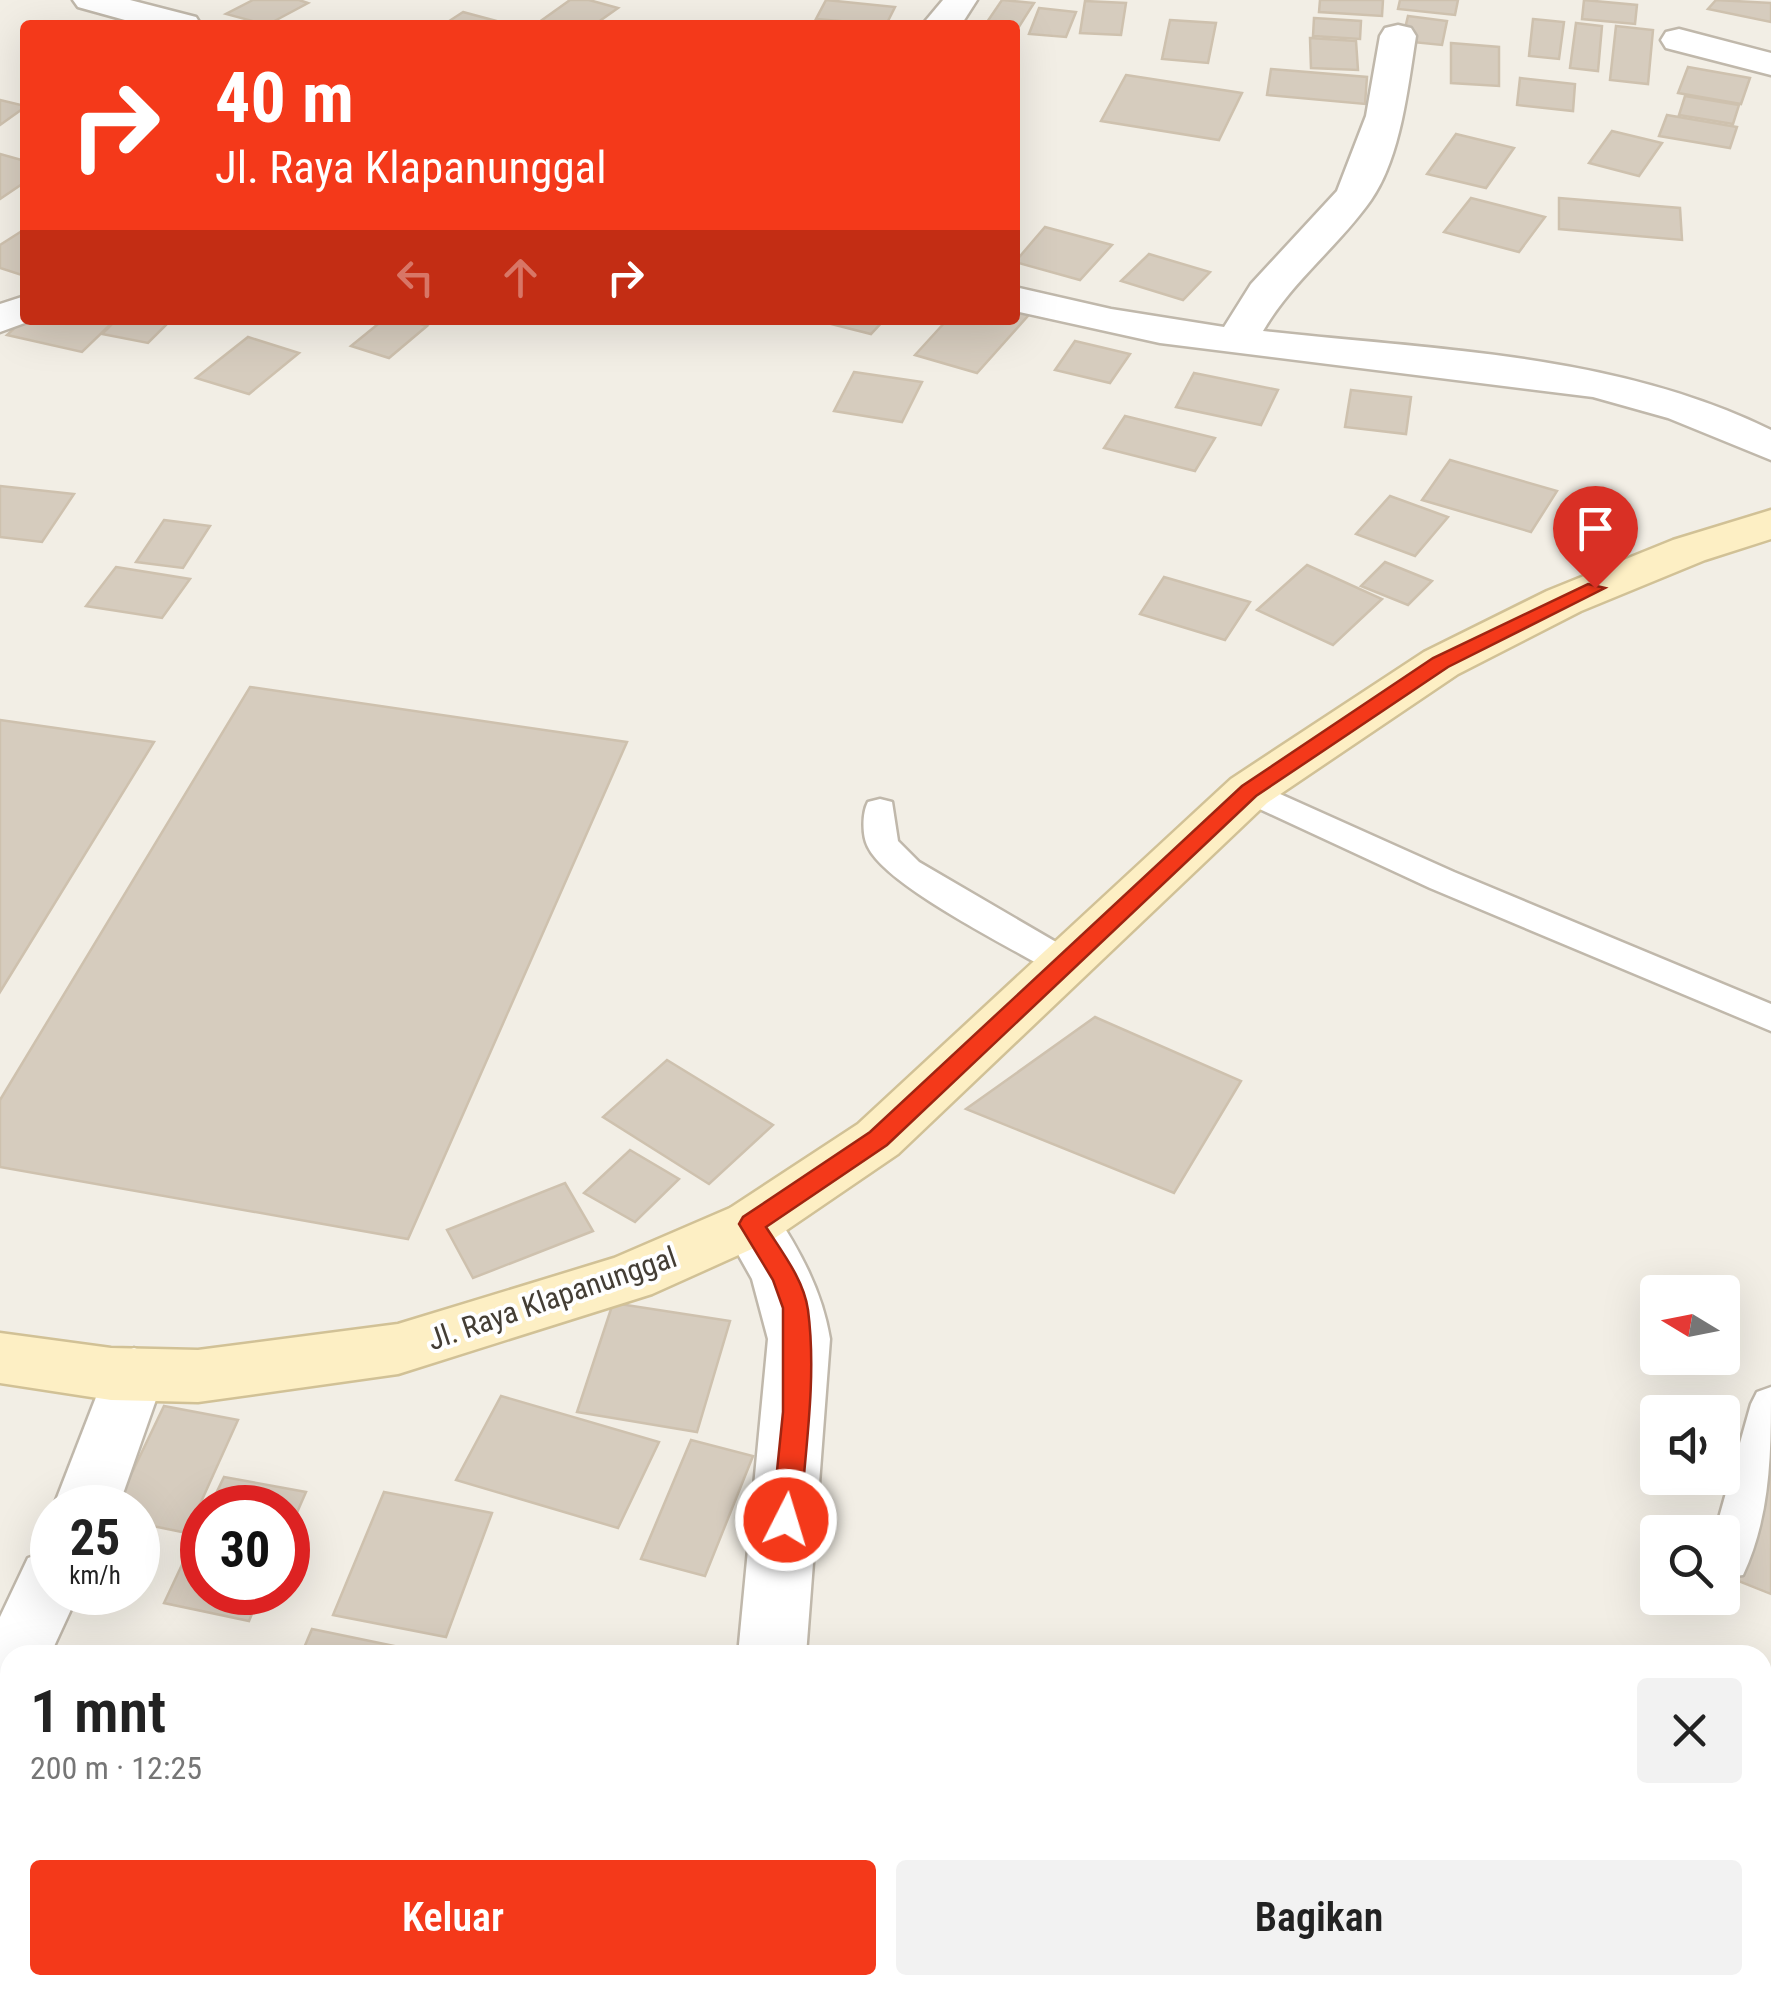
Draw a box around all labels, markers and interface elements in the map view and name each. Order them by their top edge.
text: 40 m [215,57,354,139]
icon: right [50,60,180,190]
text: Jl. Raya Klapanunggal [215,141,606,194]
icon: left [388,250,443,305]
icon: ahead [493,250,548,305]
icon: right [598,250,653,305]
pin [1553,486,1638,589]
icon: arrive [1568,501,1623,556]
street label: Jl. Raya Klapanunggal [423,1239,681,1357]
north arrow [1640,1275,1740,1375]
map controls [1640,1275,1740,1615]
button: sound [1640,1395,1740,1495]
position arrow [734,1468,838,1572]
speed limit sign: 30 [180,1485,310,1615]
text: 25 [70,1509,120,1567]
button: search [1640,1515,1740,1615]
text: km/h [69,1561,121,1590]
text: 1 mnt [30,1676,166,1747]
button: close [1637,1678,1742,1783]
text: 200 m · 12:25 [30,1749,202,1787]
button: Keluar [30,1860,876,1975]
button: Bagikan [896,1860,1742,1975]

